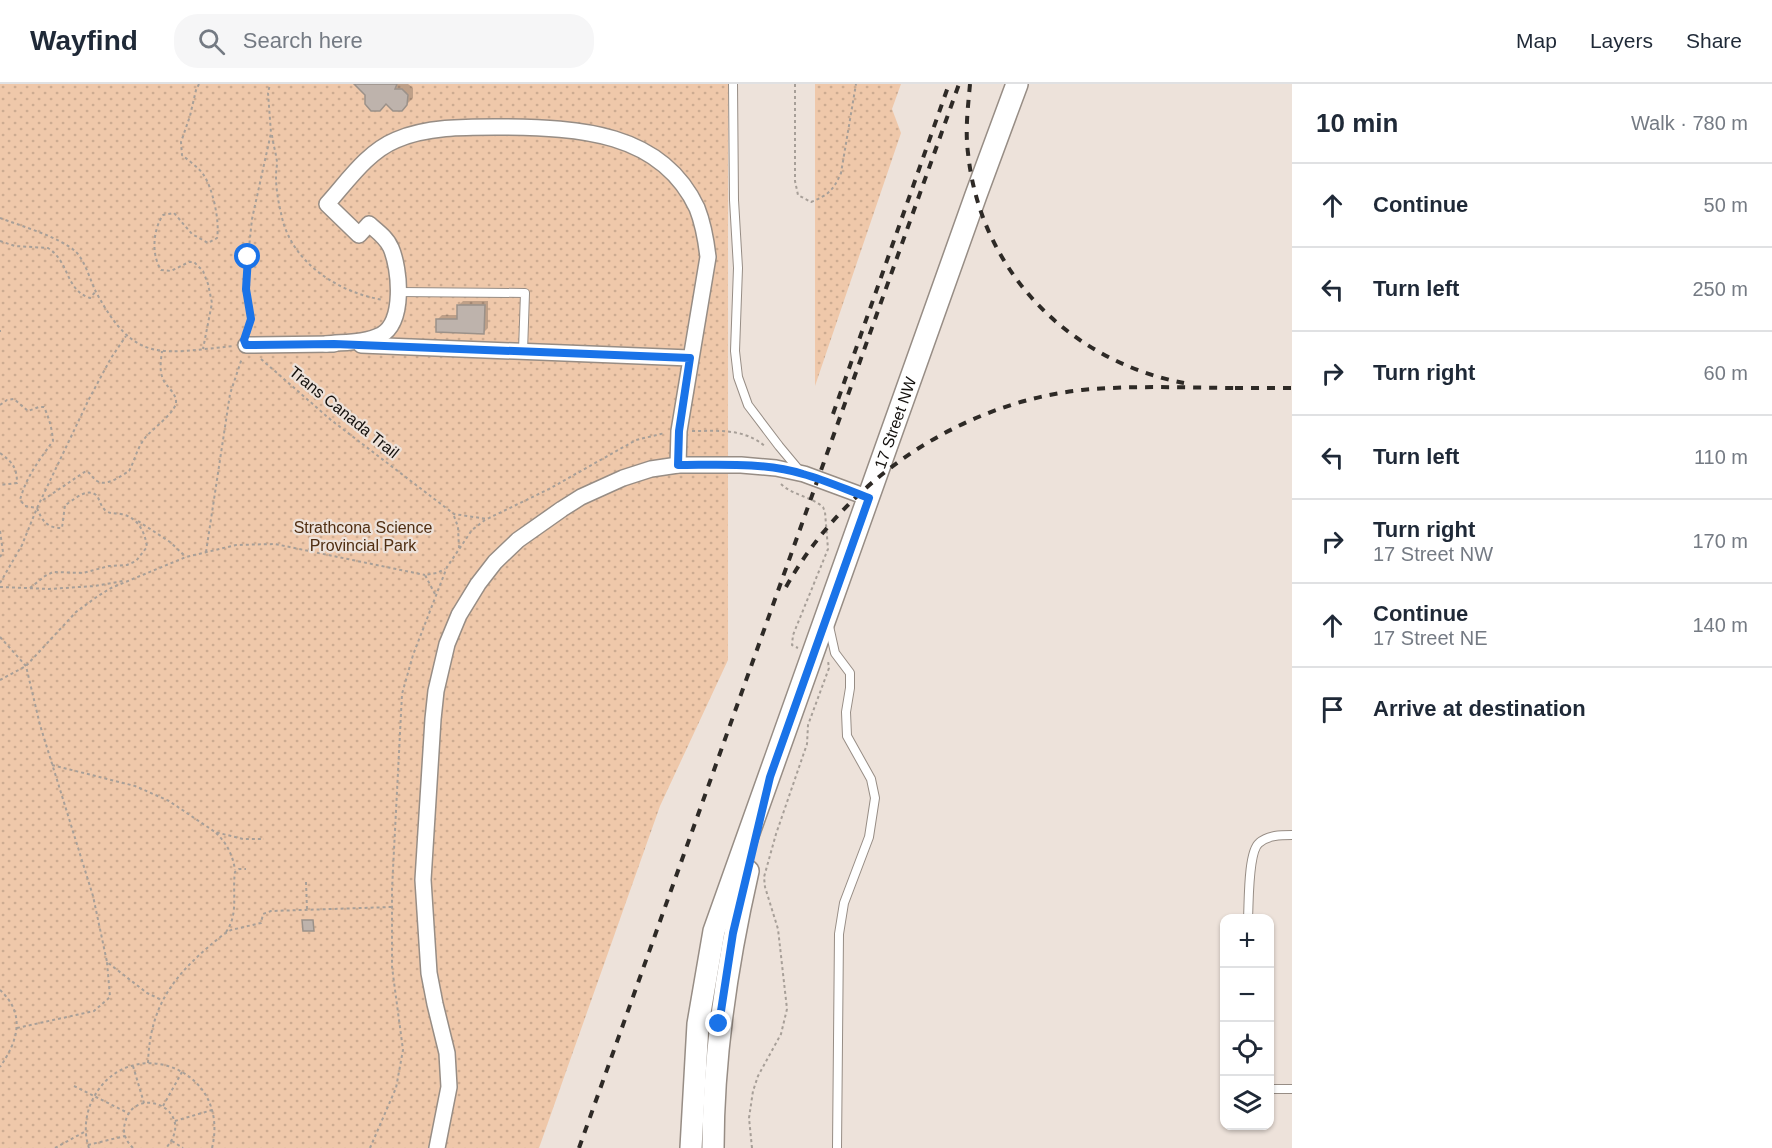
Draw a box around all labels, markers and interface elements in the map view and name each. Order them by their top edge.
search box [174,14,594,68]
text: Wayfind [30,25,138,56]
icon: search [195,25,228,58]
text: Search here [243,28,363,53]
text: Map [1516,29,1557,52]
text: Layers [1590,29,1653,52]
text: Share [1686,29,1742,52]
text: 10 min [1316,108,1398,138]
text: Walk · 780 m [1631,112,1748,134]
icon: ahead [1316,189,1349,222]
text: Continue [1373,192,1468,217]
text: 50 m [1704,194,1748,216]
route start [234,243,260,269]
icon: left [1316,273,1349,306]
text: Turn left [1373,276,1459,301]
text: 250 m [1692,278,1748,300]
icon: right [1316,357,1349,390]
text: Turn right [1373,360,1475,385]
text: 60 m [1704,362,1748,384]
street label: Trans Canada Trail [286,363,402,461]
street label: 17 Street NW [871,374,919,471]
icon: left [1316,441,1349,474]
text: Turn left [1373,444,1459,469]
text: 110 m [1694,446,1748,468]
text: Turn right [1373,517,1475,542]
park label: Strathcona Science Provincial Park [294,519,432,554]
icon: right [1316,525,1349,558]
text: 170 m [1692,530,1748,552]
text: 17 Street NW [1373,543,1493,565]
text: Continue [1373,601,1468,626]
icon: ahead [1316,609,1349,642]
text: 140 m [1692,614,1748,636]
text: 17 Street NE [1373,627,1488,649]
icon: arrive [1316,693,1349,726]
text: Arrive at destination [1373,696,1586,721]
map controls [1220,914,1274,1130]
button: + [1220,914,1274,968]
button: − [1220,968,1274,1022]
route end [705,1010,731,1036]
button: locate [1220,1022,1274,1076]
button: layers [1220,1076,1274,1130]

